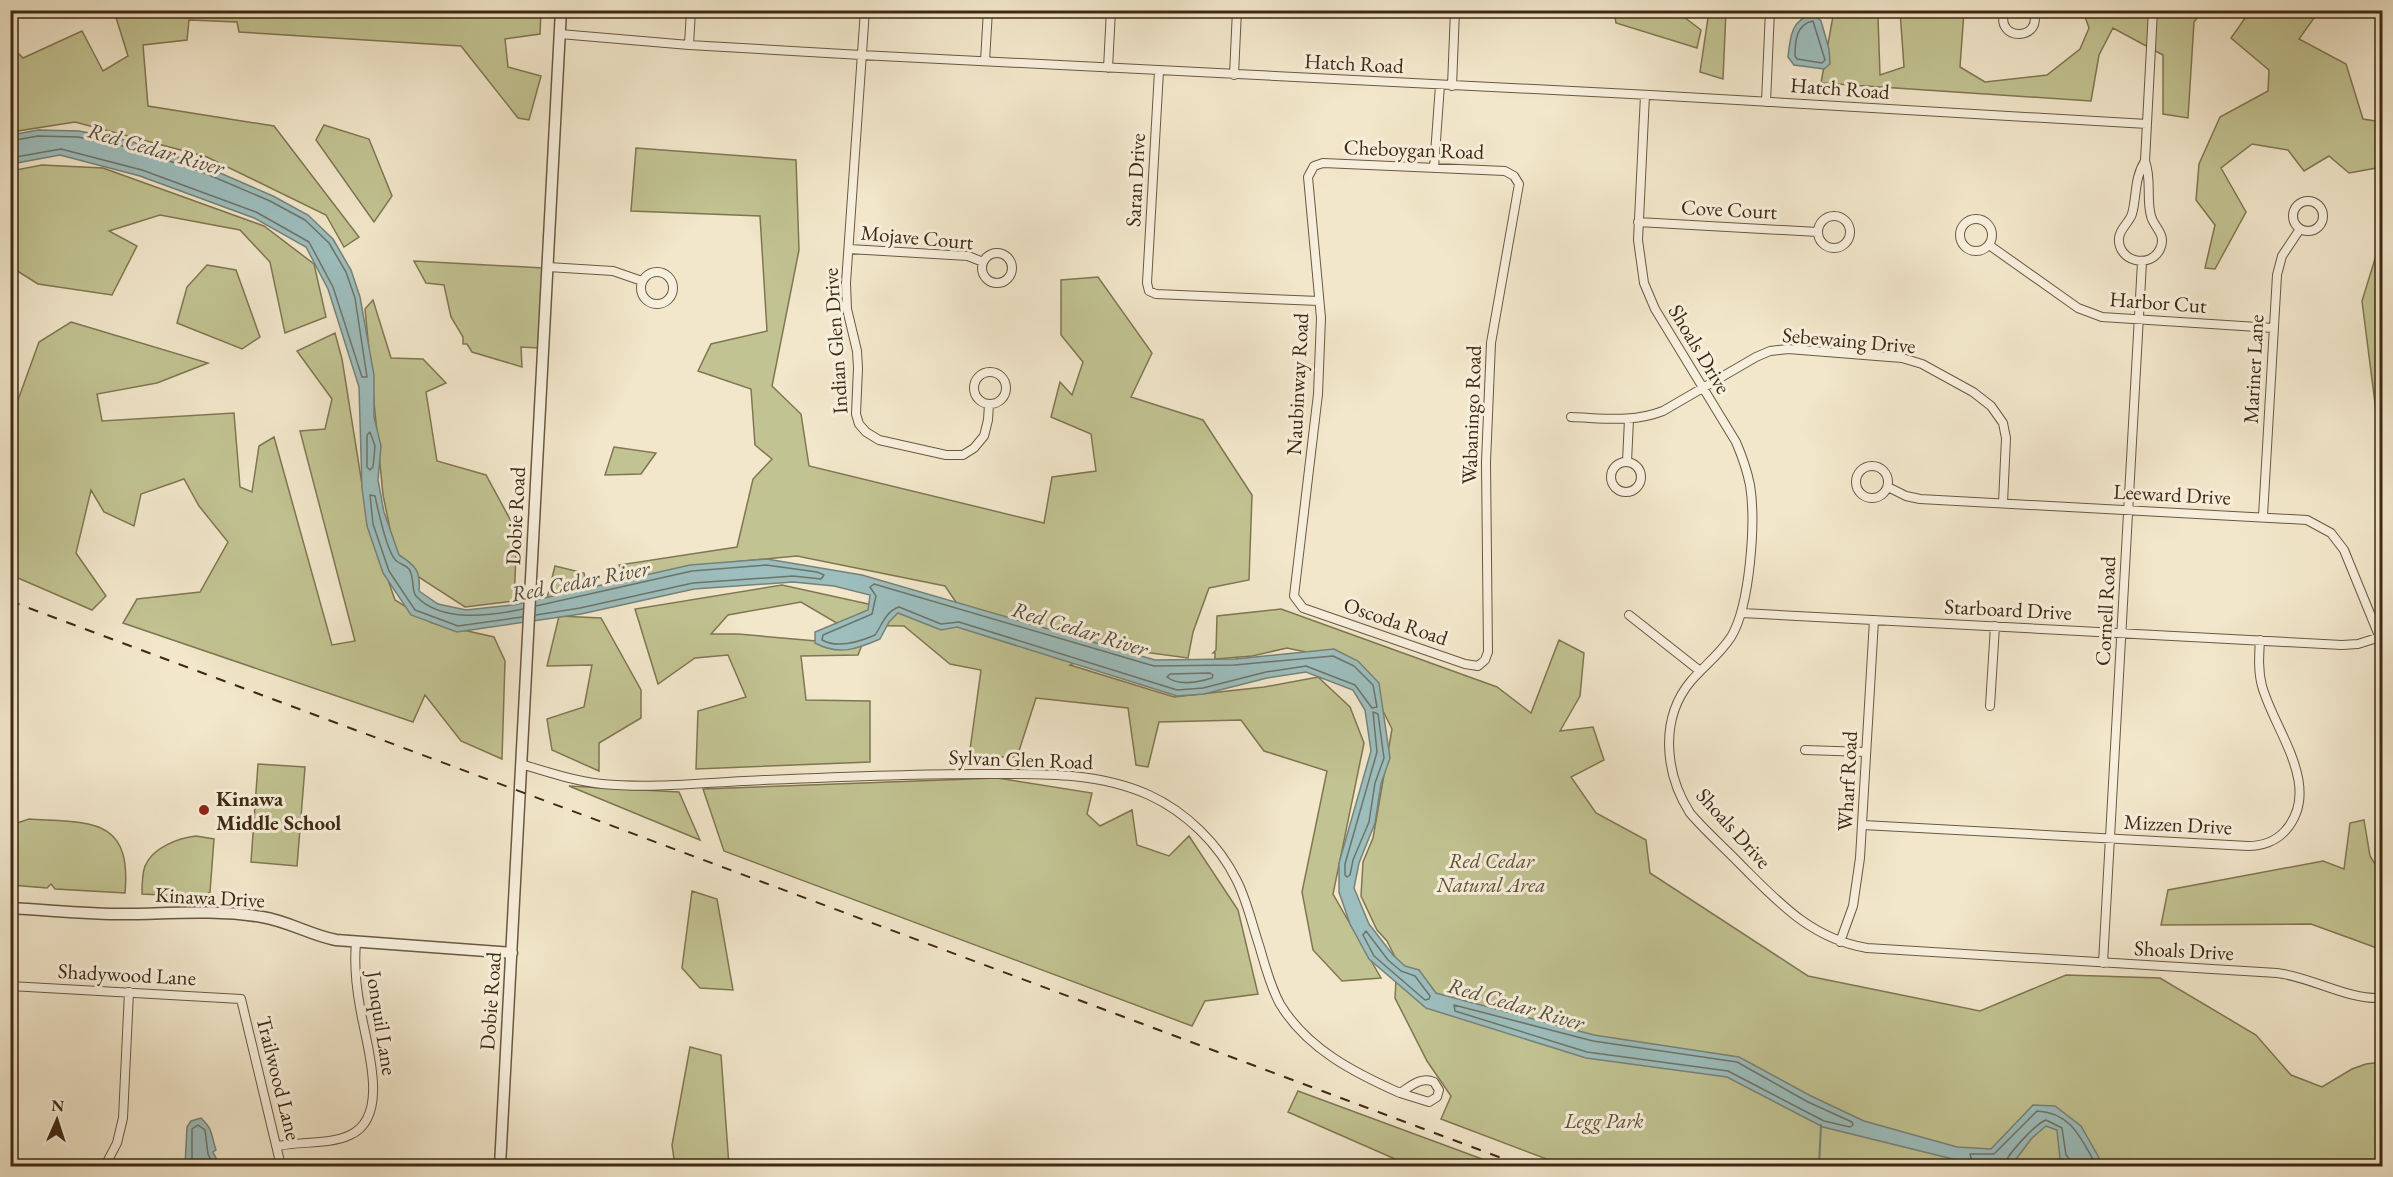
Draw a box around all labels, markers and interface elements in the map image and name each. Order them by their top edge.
street label: Hatch Road [1304,47,1405,79]
street label: Hatch Road [1789,71,1891,105]
water label: Red Cedar River [84,116,229,183]
street label: Saran Drive [1119,133,1151,227]
street label: Cheboygan Road [1343,133,1485,165]
street label: Cove Court [1680,193,1778,225]
street label: Mojave Court [860,219,975,255]
street label: Indian Glen Drive [816,267,854,415]
street label: Harbor Cut [2108,285,2208,319]
street label: Shoals Drive [1663,299,1737,399]
street label: Naubinway Road [1280,312,1314,456]
street label: Mariner Lane [2237,314,2269,424]
street label: Sebewaing Drive [1781,321,1917,359]
street label: Wabaningo Road [1455,345,1487,485]
street label: Dobie Road [499,466,531,566]
street label: Leeward Drive [2113,477,2231,511]
water label: Red Cedar River [508,553,653,609]
street label: Cornell Road [2089,555,2121,667]
street label: Oscoda Road [1340,591,1452,652]
street label: Starboard Drive [1944,592,2072,626]
water label: Red Cedar River [1009,595,1153,664]
street label: Wharf Road [1831,730,1863,832]
street label: Sylvan Glen Road [948,743,1094,775]
street label: Shoals Drive [1691,782,1777,874]
place label: Kinawa Middle School [216,785,341,836]
marker: Kinawa Middle School [197,803,211,817]
street label: Mizzen Drive [2123,808,2233,840]
park label: Red Cedar Natural Area [1435,847,1546,898]
street label: Kinawa Drive [154,881,266,913]
street label: Shoals Drive [2133,934,2235,966]
street label: Dobie Road [473,951,507,1051]
street label: Shadywood Lane [57,957,197,991]
street label: Jonquil Lane [360,967,404,1077]
water label: Red Cedar River [1444,971,1589,1038]
street label: Trailwood Lane [251,1013,307,1143]
north arrow [27,1090,87,1150]
text: N [51,1095,65,1116]
park label: Legg Park [1563,1107,1644,1134]

